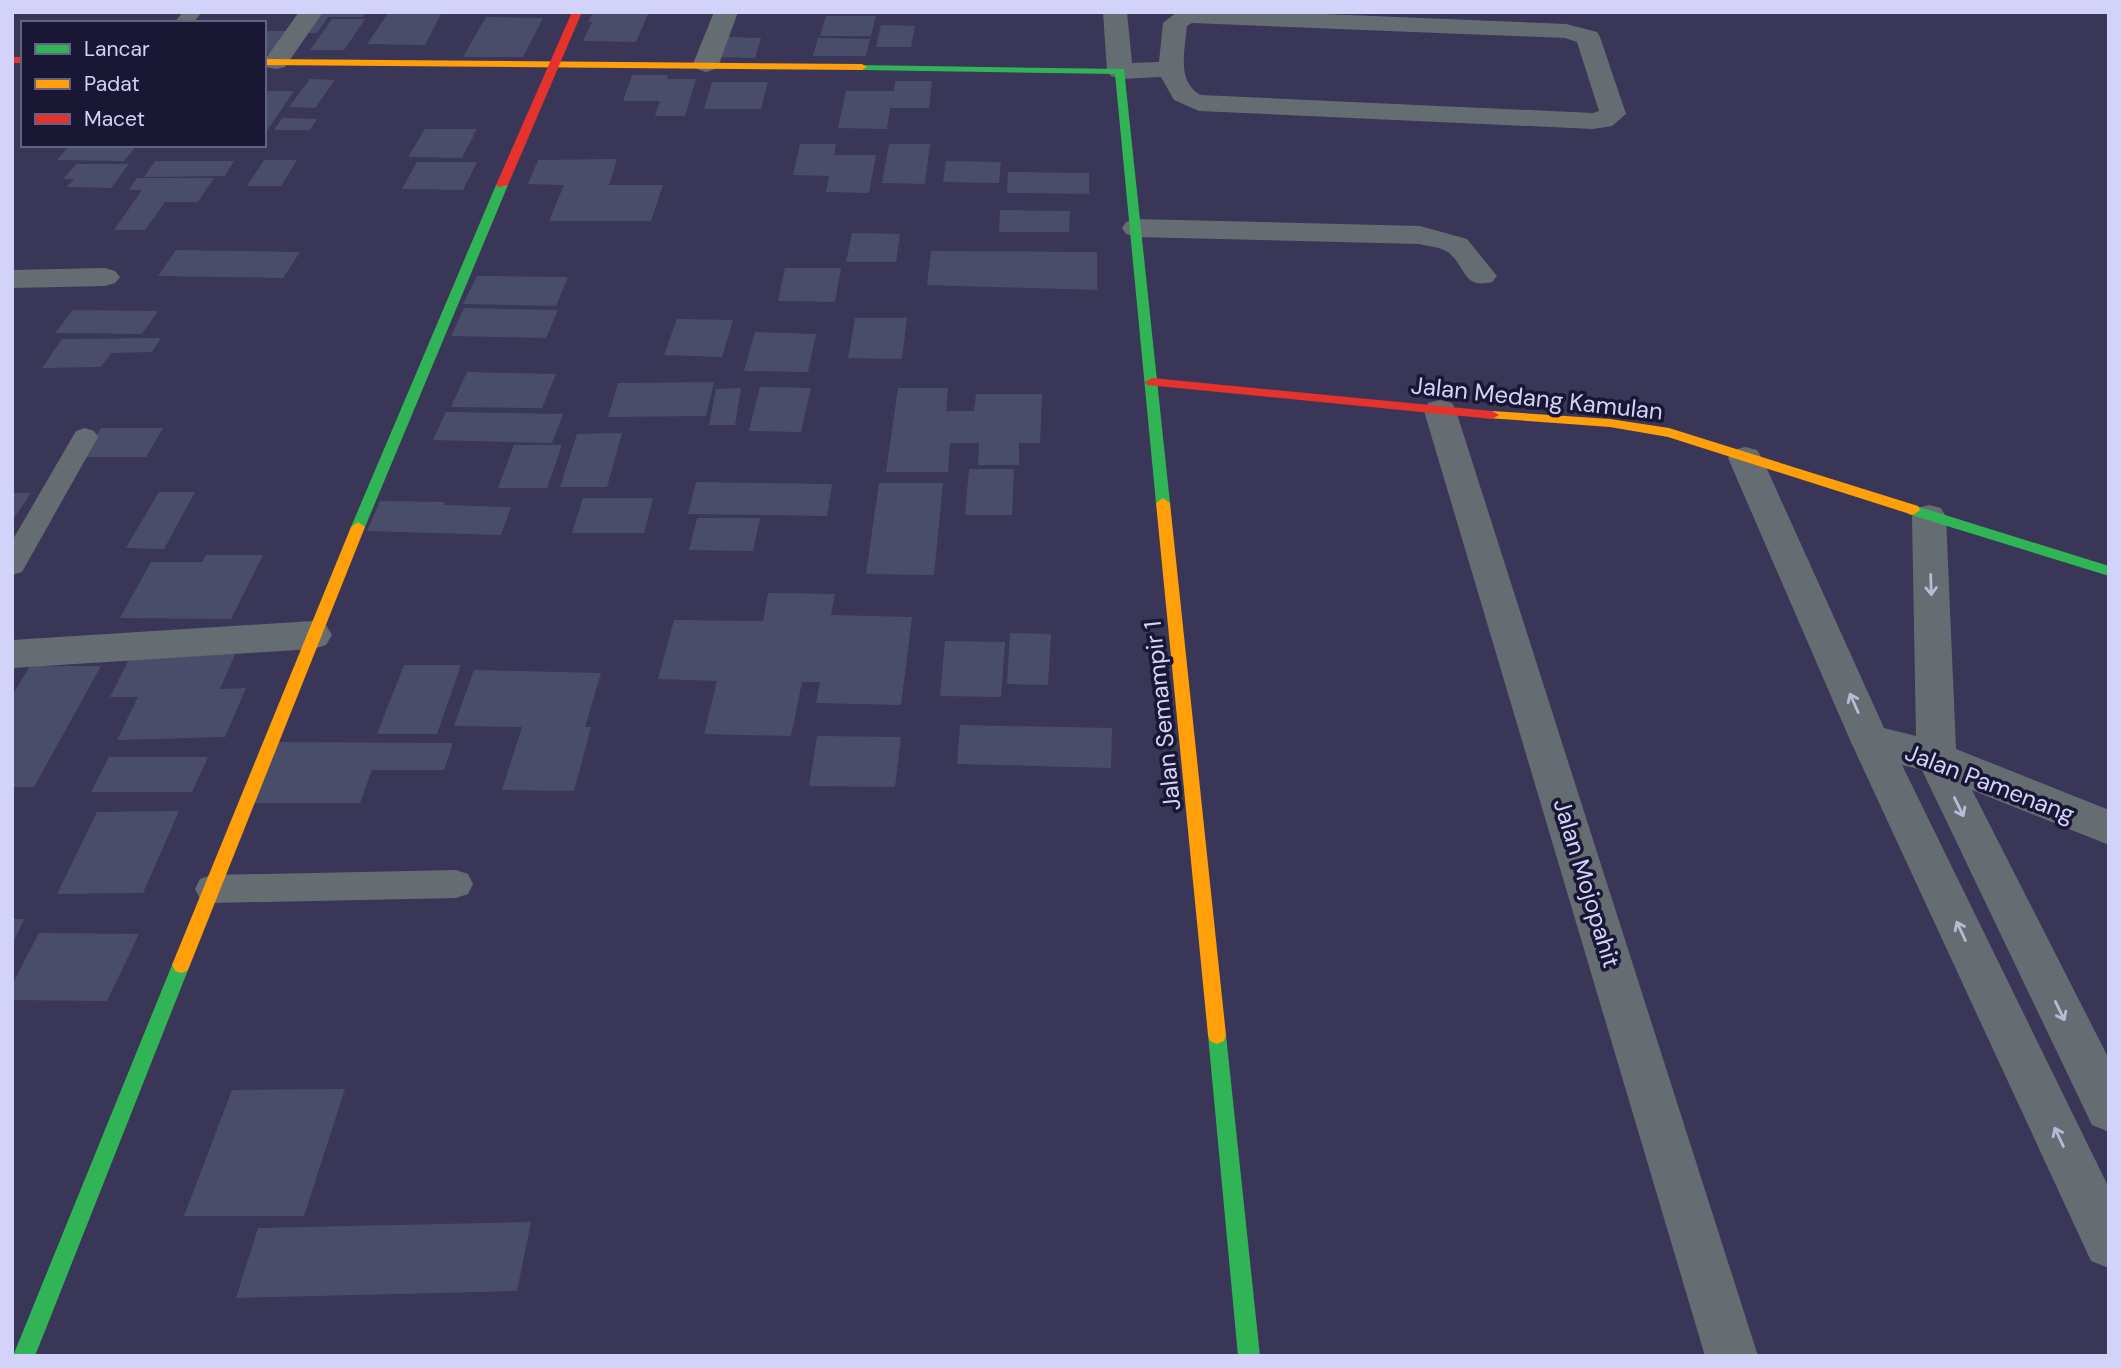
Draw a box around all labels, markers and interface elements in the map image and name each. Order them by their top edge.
legend [21,21,266,147]
text: Lancar [84,35,150,63]
text: Padat [84,70,140,98]
text: Macet [84,105,145,133]
street label: Jalan Medang Kamulan [1410,369,1664,427]
one-way arrow [1924,573,1937,596]
street label: Jalan Semampir 1 [1137,620,1187,812]
one-way arrow [1847,693,1860,714]
street label: Jalan Pamenang [1901,736,2079,830]
street label: Jalan Mojopahit [1547,795,1627,971]
one-way arrow [1953,796,1967,817]
one-way arrow [1954,921,1967,942]
one-way arrow [2054,1000,2068,1021]
one-way arrow [2051,1127,2065,1148]

